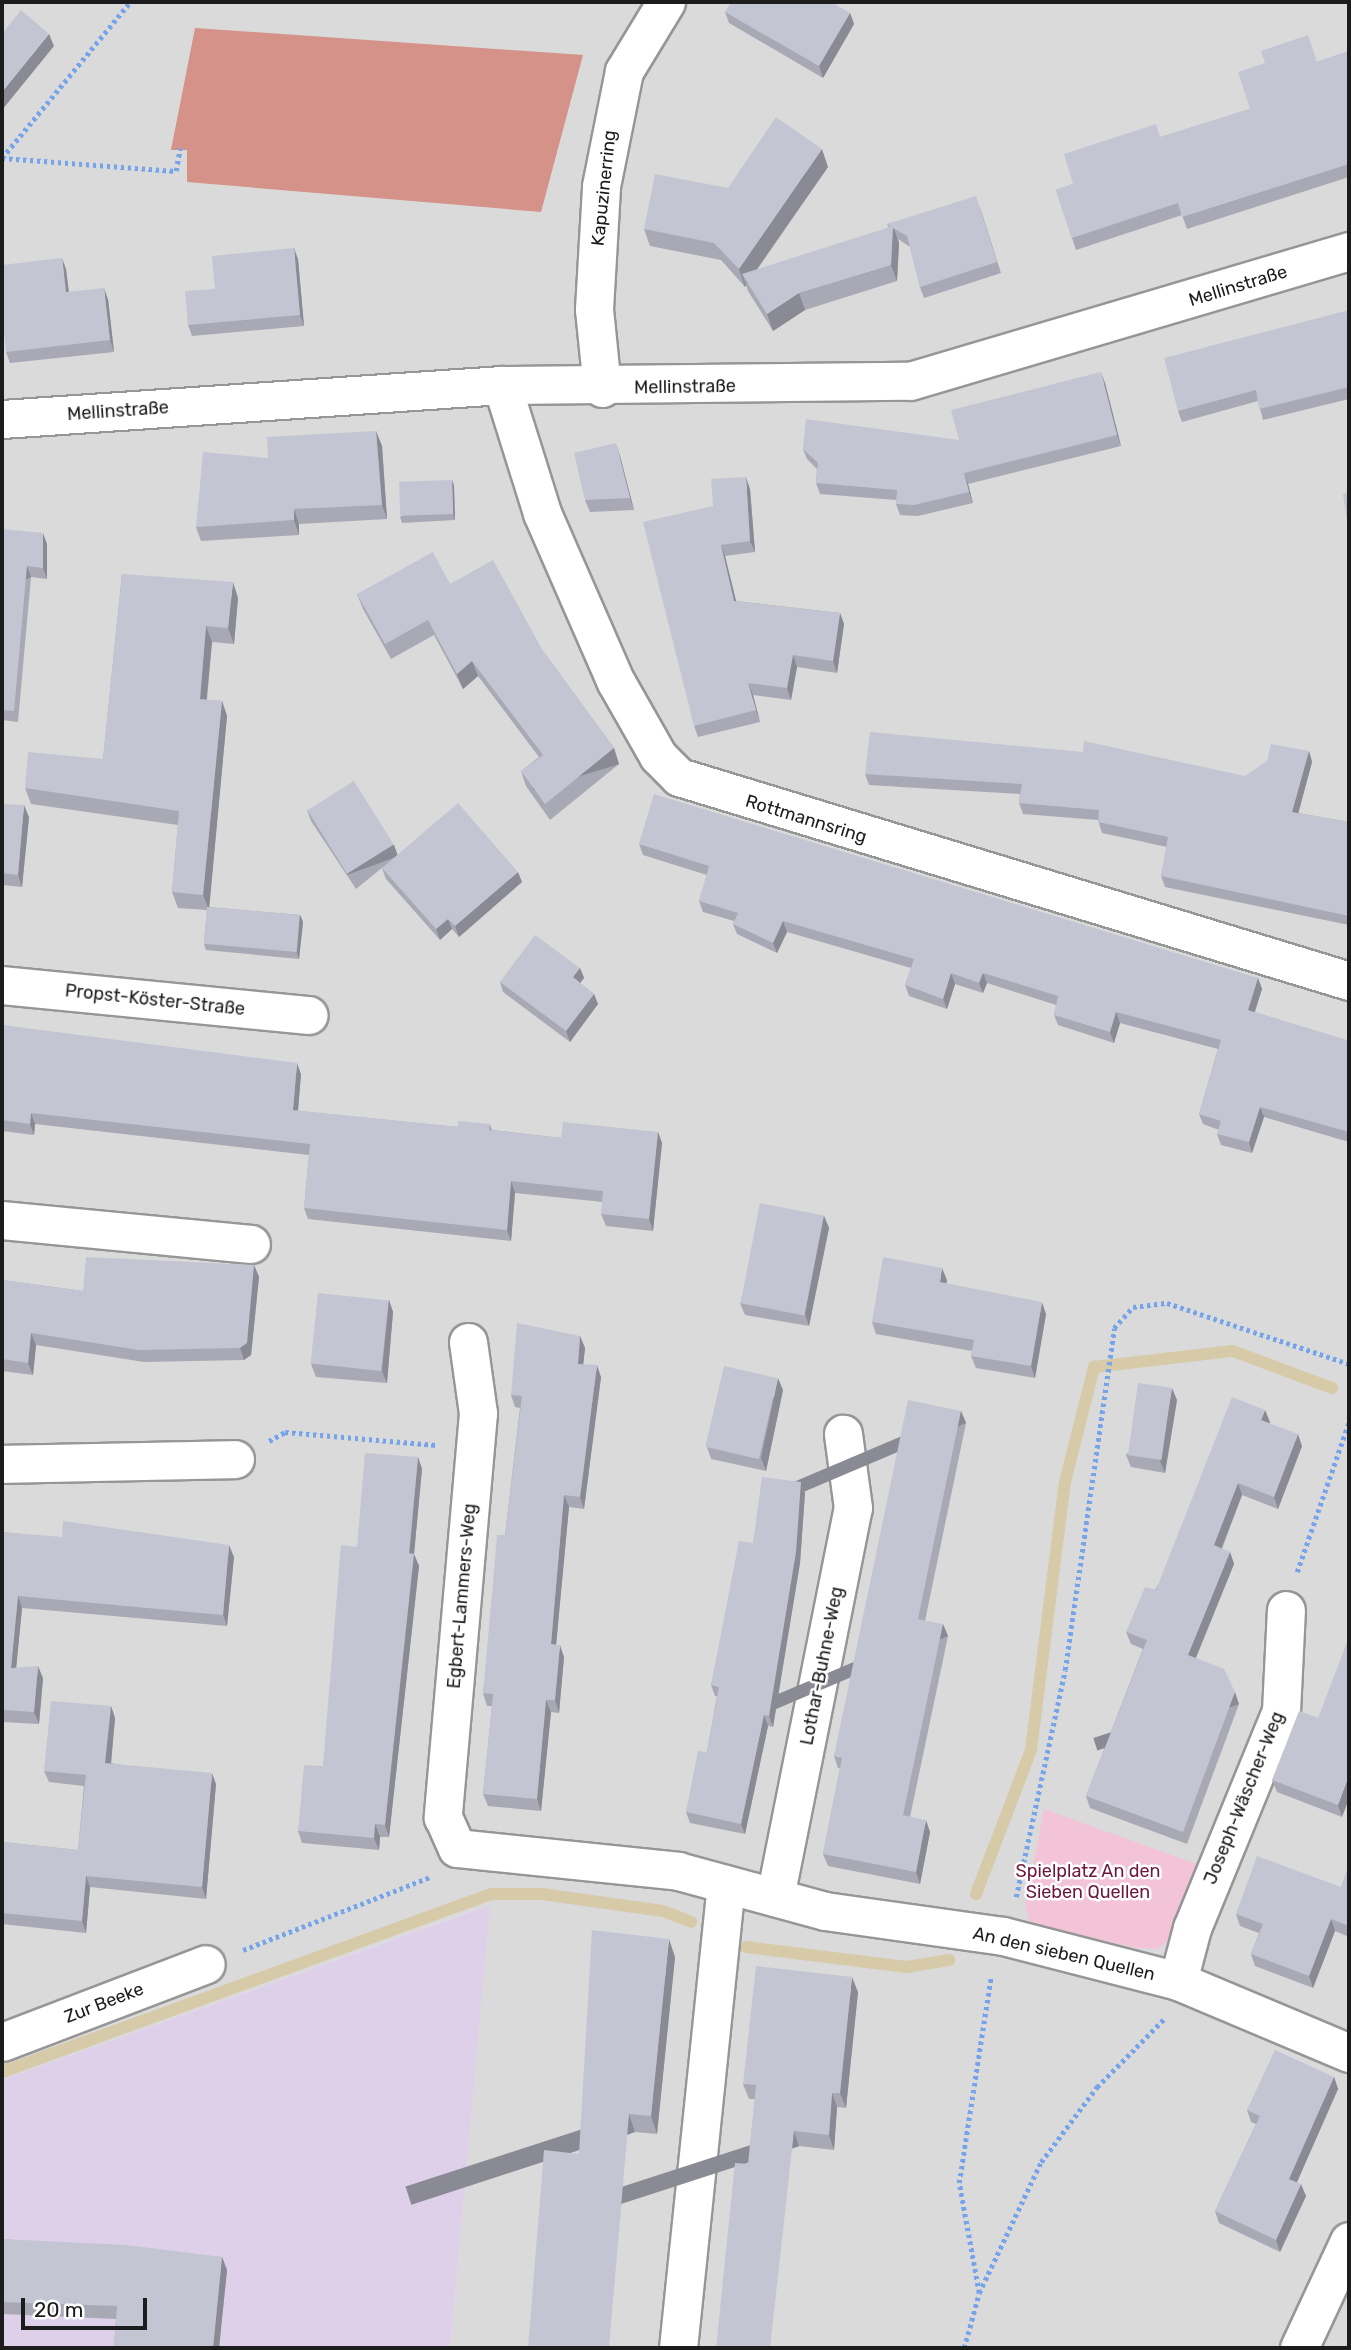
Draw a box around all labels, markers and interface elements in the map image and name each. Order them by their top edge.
street label: Kapuzinerring [587,129,621,247]
street label: Mellinstraße [1186,261,1290,311]
street label: Mellinstraße [634,375,736,399]
street label: Mellinstraße [66,397,170,425]
street label: Rottmannsring [743,790,869,848]
street label: Propst-Köster-Straße [64,980,246,1020]
street label: Egbert-Lammers-Weg [443,1502,481,1690]
street label: Lothar-Buhne-Weg [796,1585,848,1747]
street label: Joseph-Wäscher-Weg [1199,1708,1289,1888]
park label: Spielplatz An den Sieben Quellen [1015,1861,1161,1904]
street label: An den sieben Quellen [971,1923,1157,1985]
street label: Zur Beeke [61,1978,147,2028]
scale bar [24,2284,150,2328]
text: 20 m [34,2297,83,2322]

